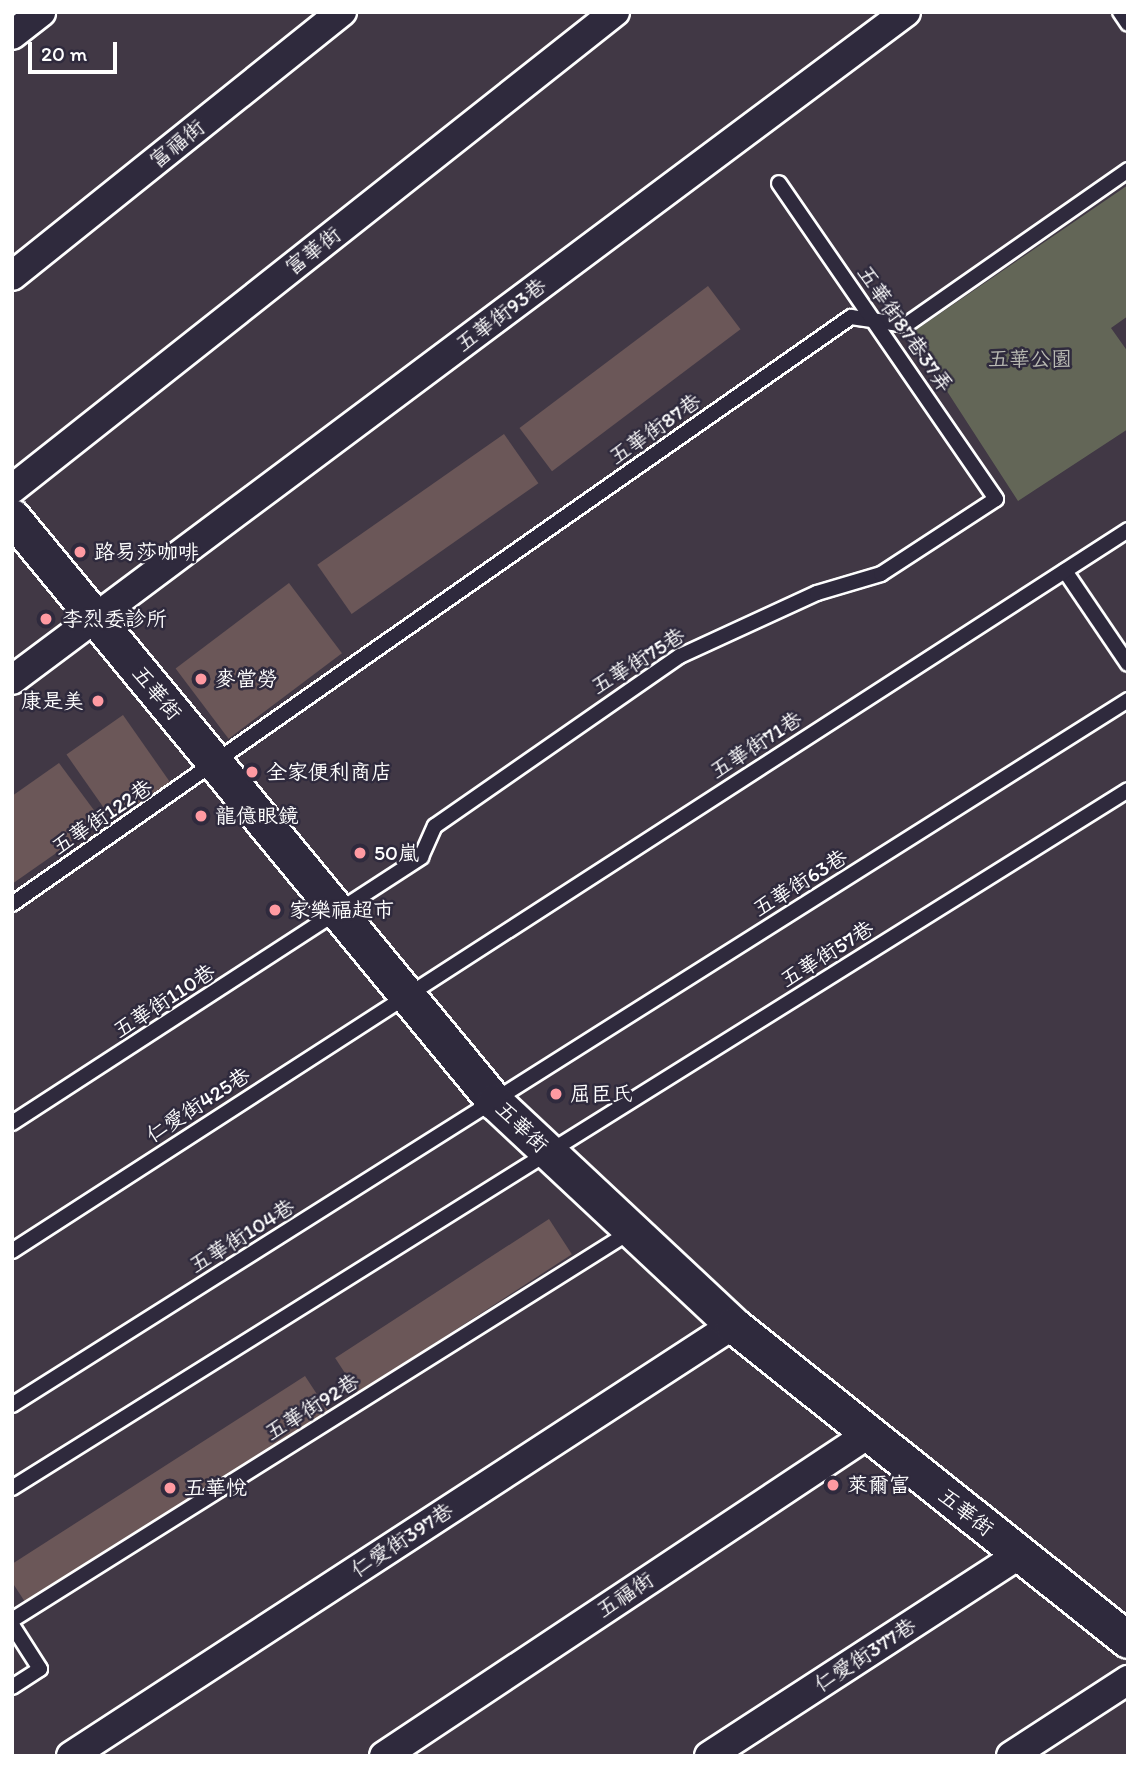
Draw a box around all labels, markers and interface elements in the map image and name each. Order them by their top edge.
scale bar [32,28,121,72]
text: 20 m [41,41,87,66]
street label: 富福街 [145,114,209,174]
street label: 富華街 [280,222,346,280]
street label: 五華街87巷37弄 [852,261,958,397]
street label: 五華街93巷 [451,273,551,357]
park label: 五華公園 [988,346,1072,372]
street label: 五華街87巷 [604,388,706,470]
place label: 路易莎咖啡 [94,539,199,565]
marker: 路易莎咖啡 [72,544,88,560]
place label: 李烈委診所 [62,606,167,632]
marker: 李烈委診所 [36,609,56,629]
street label: 五華街75巷 [587,622,689,700]
street label: 五華街 [127,661,187,725]
place label: 麥當勞 [215,666,278,692]
marker: 麥當勞 [193,671,209,687]
place label: 康是美 [21,688,84,714]
marker: 康是美 [90,693,106,709]
street label: 五華街71巷 [705,706,807,784]
place label: 全家便利商店 [266,759,392,785]
marker: 全家便利商店 [244,764,260,780]
street label: 五華街122巷 [47,774,157,860]
place label: 龍億眼鏡 [215,803,299,829]
marker: 龍億眼鏡 [193,808,209,824]
place label: 50嵐 [374,840,419,866]
street label: 五華街63巷 [748,844,852,922]
marker: 50嵐 [352,845,368,861]
place label: 家樂福超市 [289,897,394,923]
marker: 家樂福超市 [267,902,283,918]
street label: 五華街57巷 [776,915,878,993]
street label: 五華街110巷 [108,959,220,1043]
street label: 仁愛街425巷 [141,1062,255,1148]
place label: 屈臣氏 [570,1081,633,1107]
marker: 屈臣氏 [548,1086,564,1102]
street label: 五華街 [491,1096,553,1158]
street label: 五華街104巷 [185,1194,299,1278]
street label: 五華街92巷 [260,1368,364,1446]
place label: 萊爾富 [847,1472,910,1498]
place label: 五華悅 [184,1475,247,1501]
marker: 萊爾富 [825,1477,841,1493]
marker: 五華悅 [162,1480,178,1496]
street label: 五華街 [933,1483,999,1541]
street label: 仁愛街397巷 [346,1498,458,1582]
street label: 五福街 [592,1567,658,1623]
street label: 仁愛街377巷 [809,1613,921,1697]

